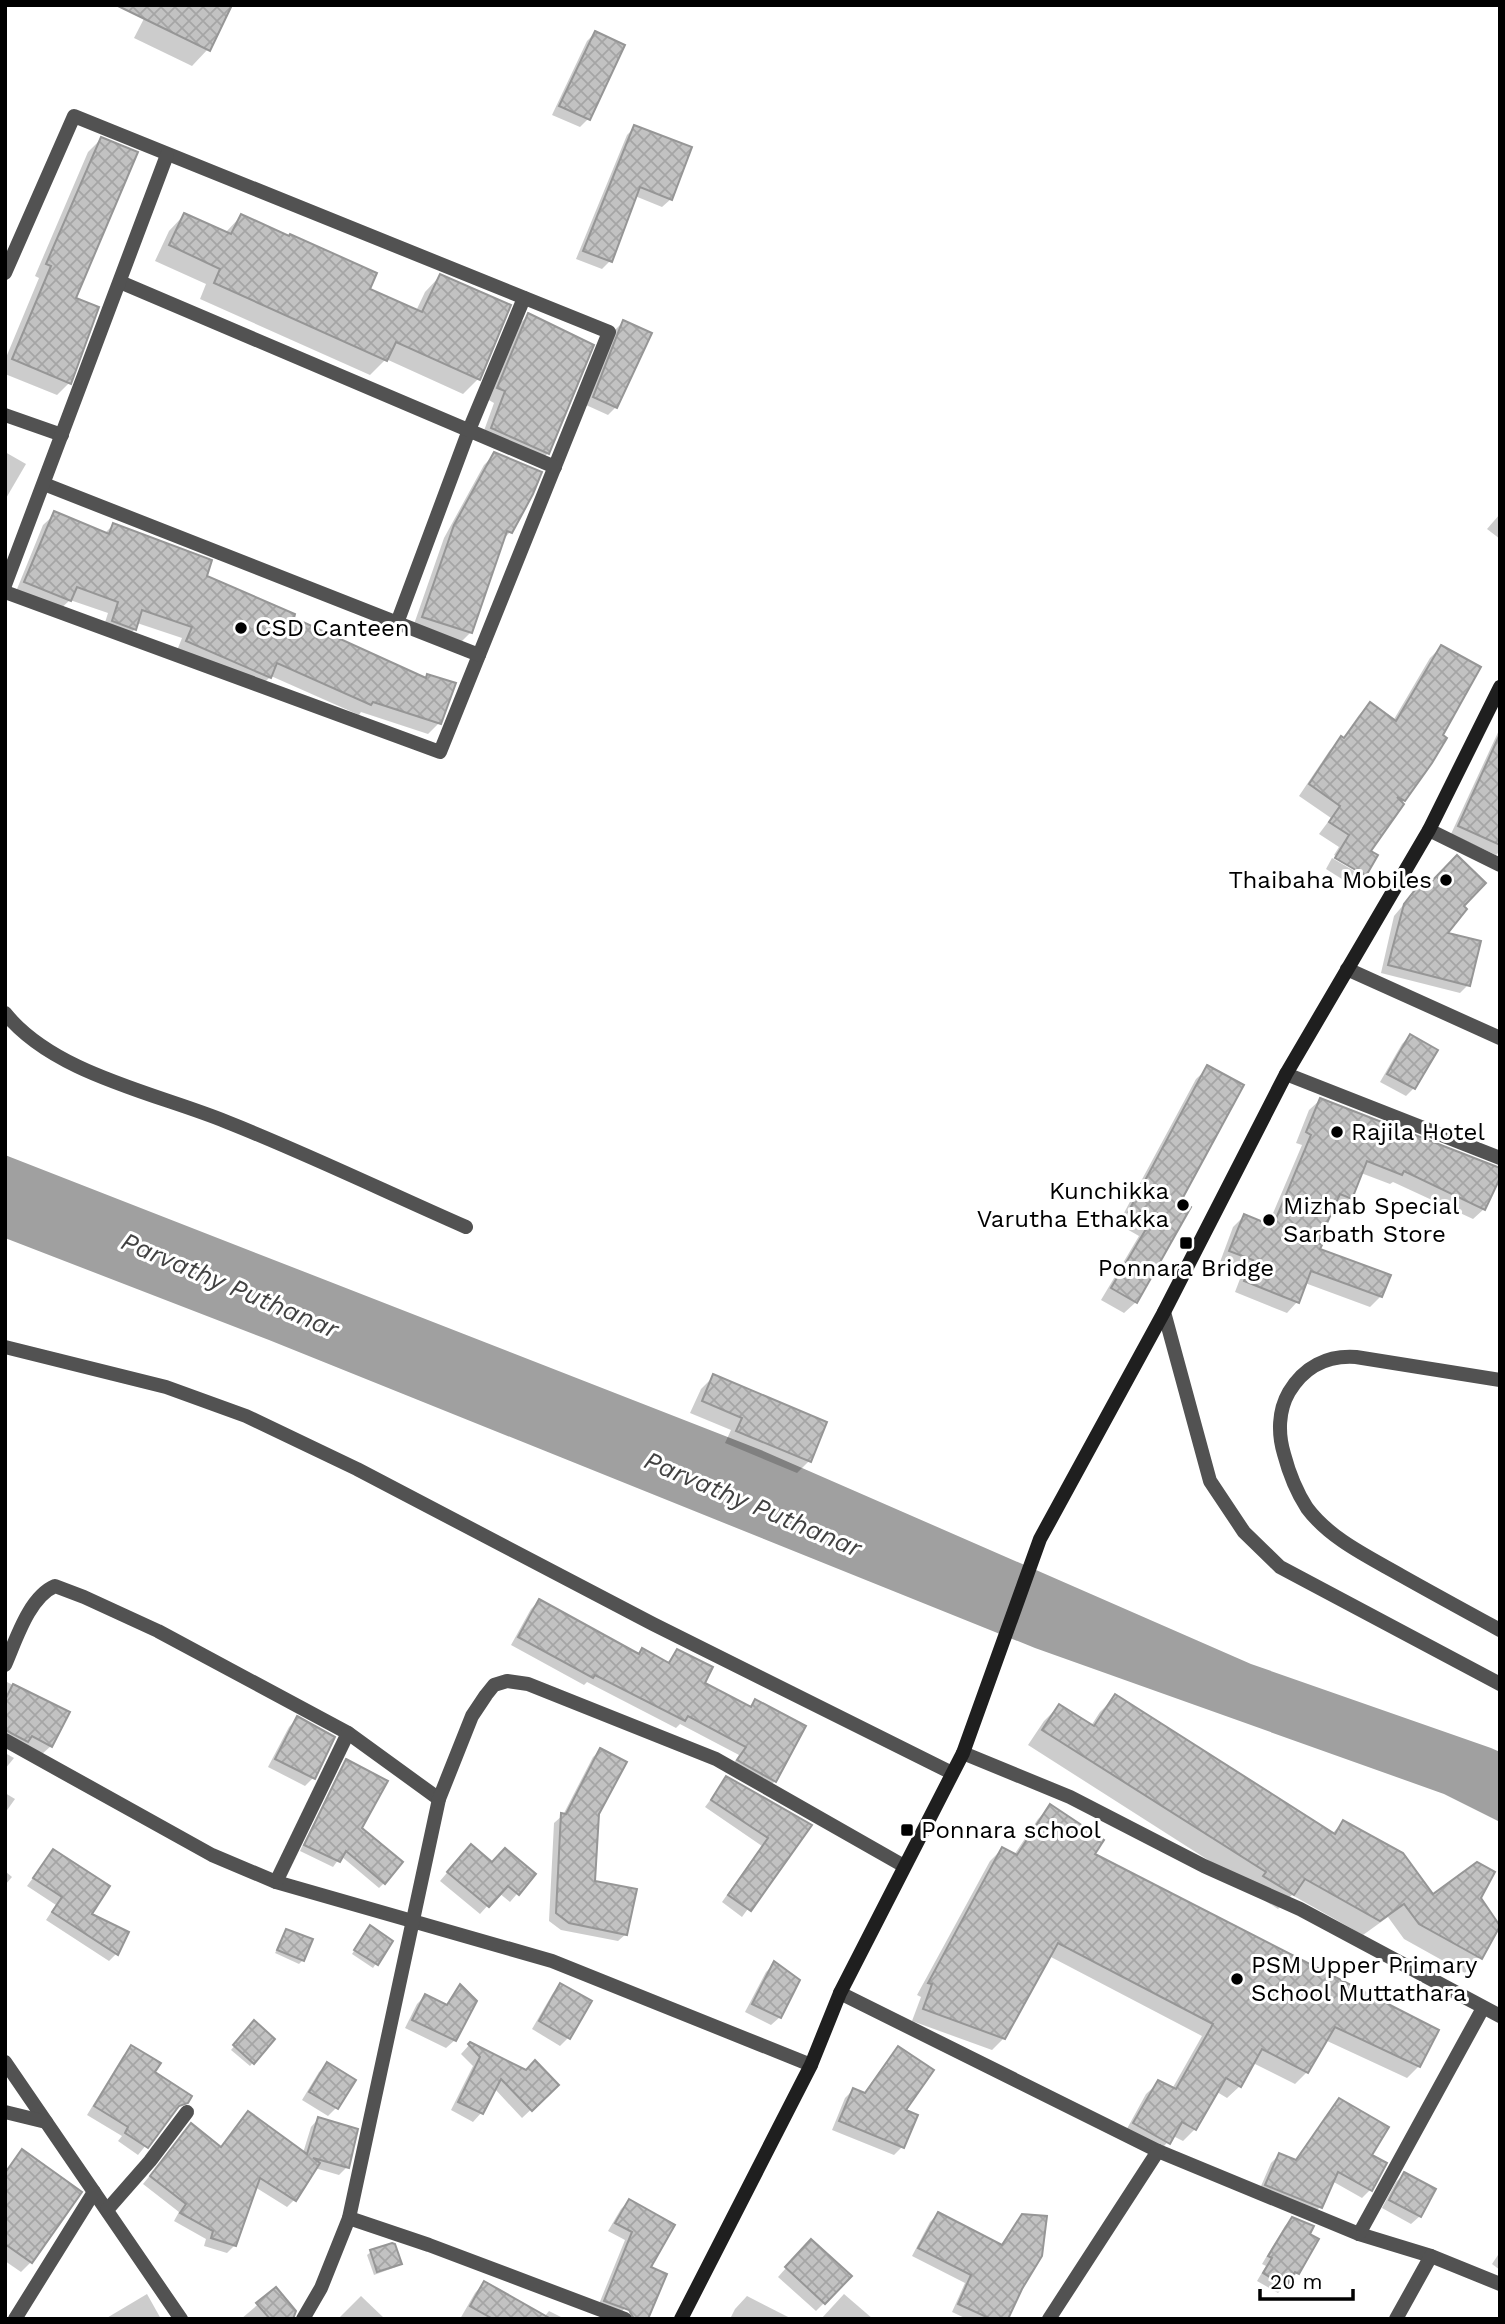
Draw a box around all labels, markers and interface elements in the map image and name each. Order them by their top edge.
place label: CSD Canteen [255,614,410,642]
marker: CSD Canteen [233,620,249,636]
place label: Thaibaha Mobiles [1228,866,1432,894]
marker: Thaibaha Mobiles [1438,872,1454,888]
place label: Rajila Hotel [1351,1118,1485,1146]
marker: Rajila Hotel [1329,1124,1345,1140]
place label: Kunchikka Varutha Ethakka [977,1177,1169,1233]
place label: Mizhab Special Sarbath Store [1283,1192,1460,1248]
marker: Kunchikka Varutha Ethakka [1175,1197,1191,1213]
marker: Mizhab Special Sarbath Store [1261,1212,1277,1228]
water label: Parvathy Puthanar [117,1226,344,1345]
marker: Ponnara Bridge [1178,1235,1194,1251]
place label: Ponnara Bridge [1098,1254,1274,1282]
water label: Parvathy Puthanar [640,1445,867,1564]
place label: Ponnara school [921,1816,1102,1844]
marker: Ponnara school [899,1822,915,1838]
place label: PSM Upper Primary School Muttathara [1251,1951,1478,2007]
marker: PSM Upper Primary School Muttathara [1229,1971,1245,1987]
scale bar [1260,2258,1353,2302]
text: 20 m [1270,2269,1322,2294]

